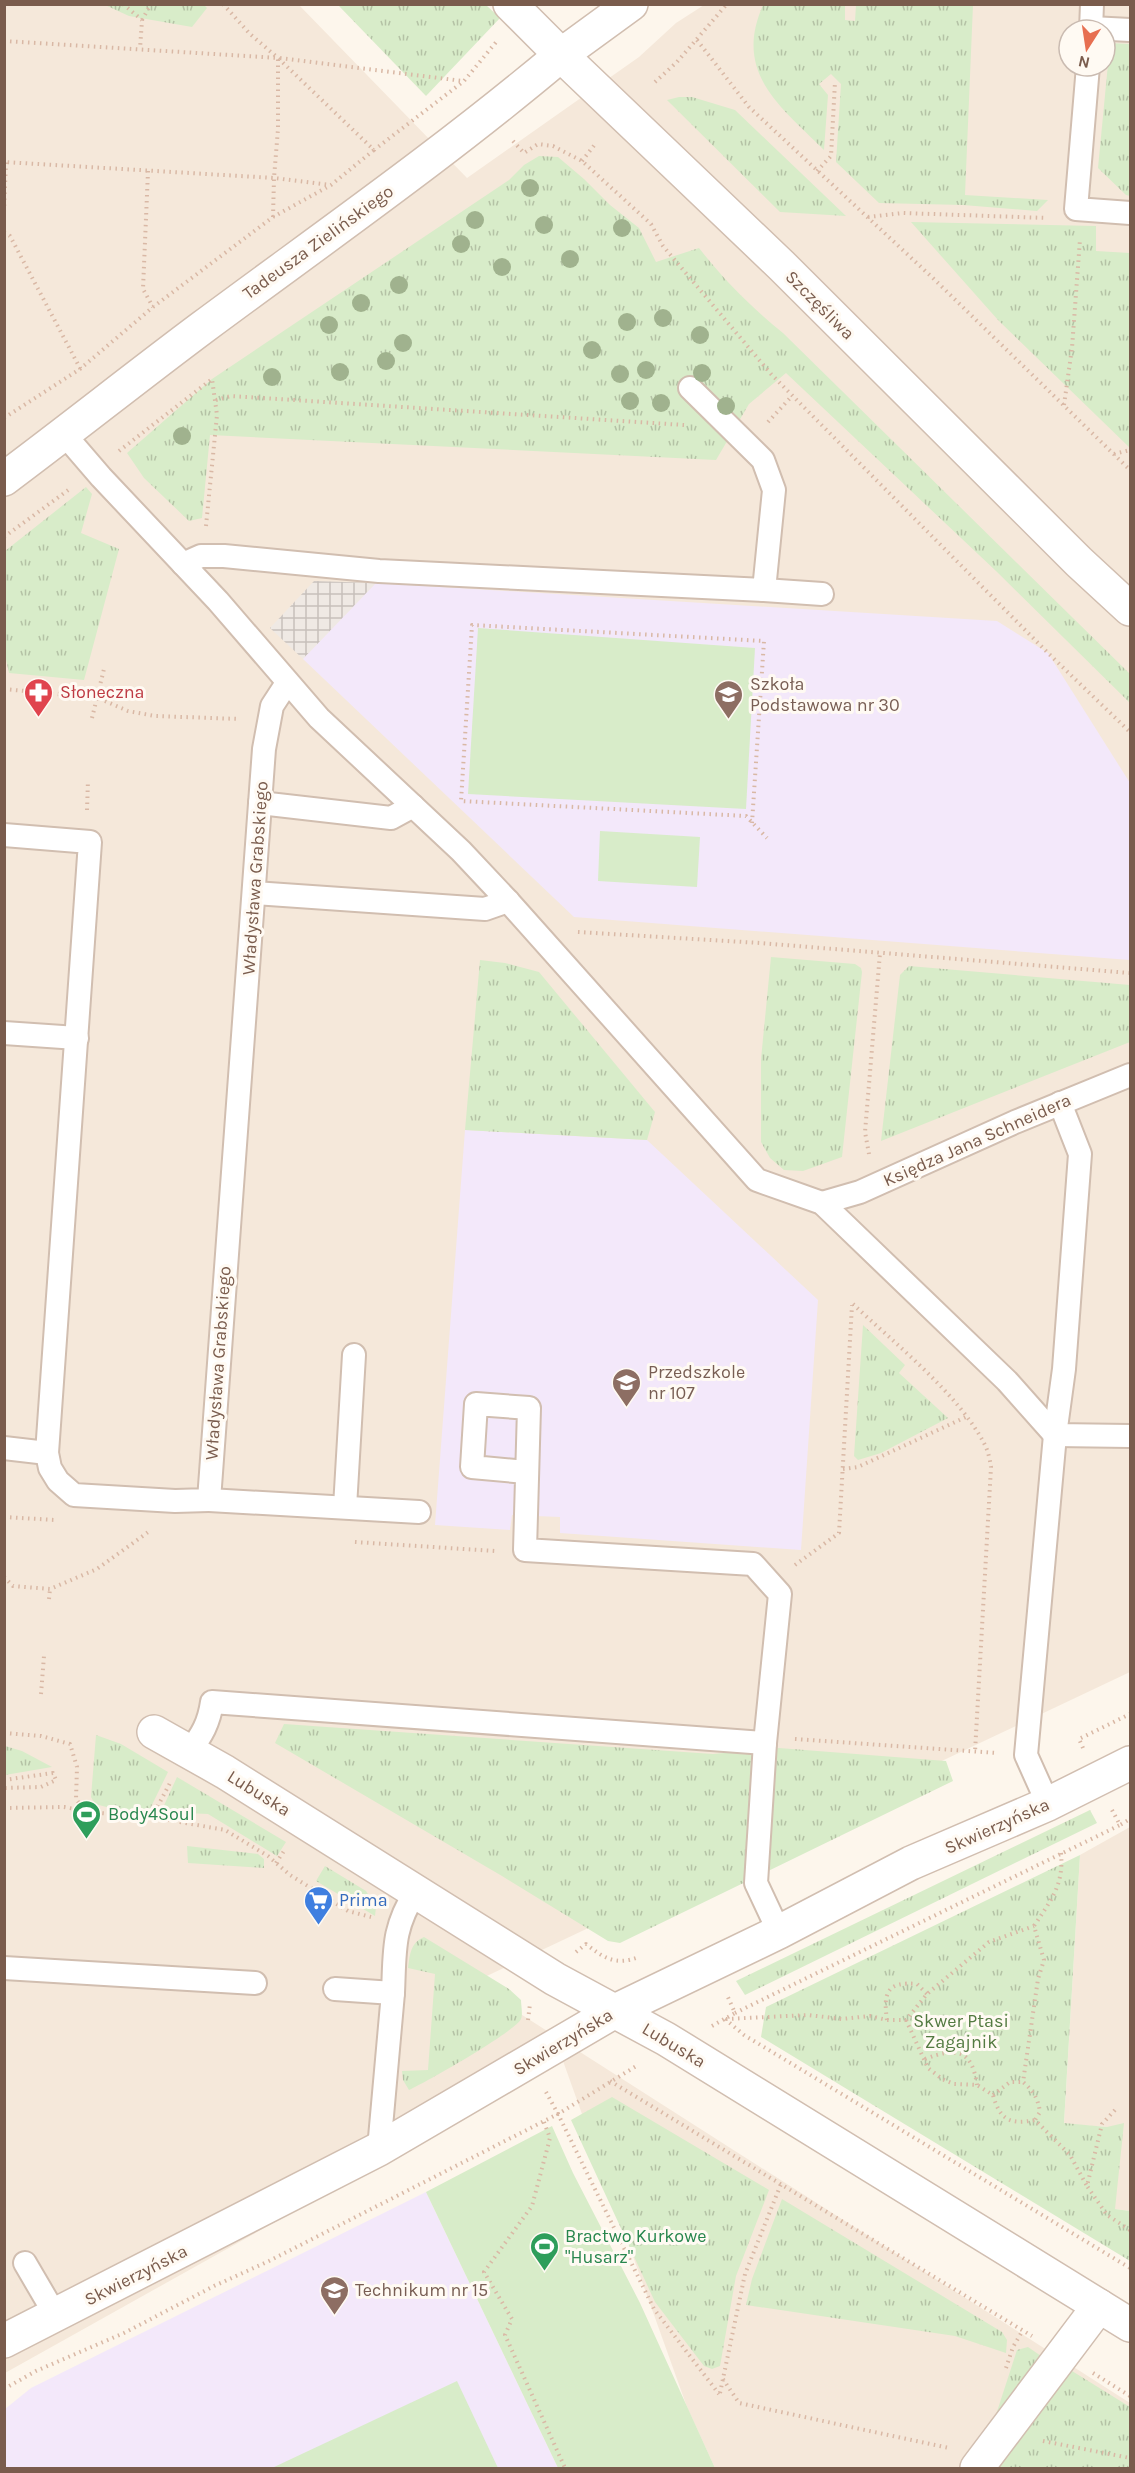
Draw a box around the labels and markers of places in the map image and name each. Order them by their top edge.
place label: Szkoła Podstawowa nr 30 [750,673,900,716]
pharmacy icon: Słoneczna [23,676,55,718]
school or university icon: Szkoła Podstawowa nr 30 [713,678,745,720]
place label: Słoneczna [60,681,144,703]
place label: Przedszkole nr 107 [648,1361,745,1404]
school or university icon: Przedszkole nr 107 [611,1366,643,1408]
sports icon: Body4Soul [71,1798,103,1840]
place label: Body4Soul [108,1803,195,1825]
supermarket icon: Prima [302,1884,334,1926]
place label: Prima [339,1889,388,1911]
place label: Bractwo Kurkowe "Husarz" [565,2225,706,2268]
sports icon: Bractwo Kurkowe "Husarz" [528,2230,560,2272]
school or university icon: Technikum nr 15 [318,2274,350,2316]
place label: Technikum nr 15 [355,2279,488,2301]

